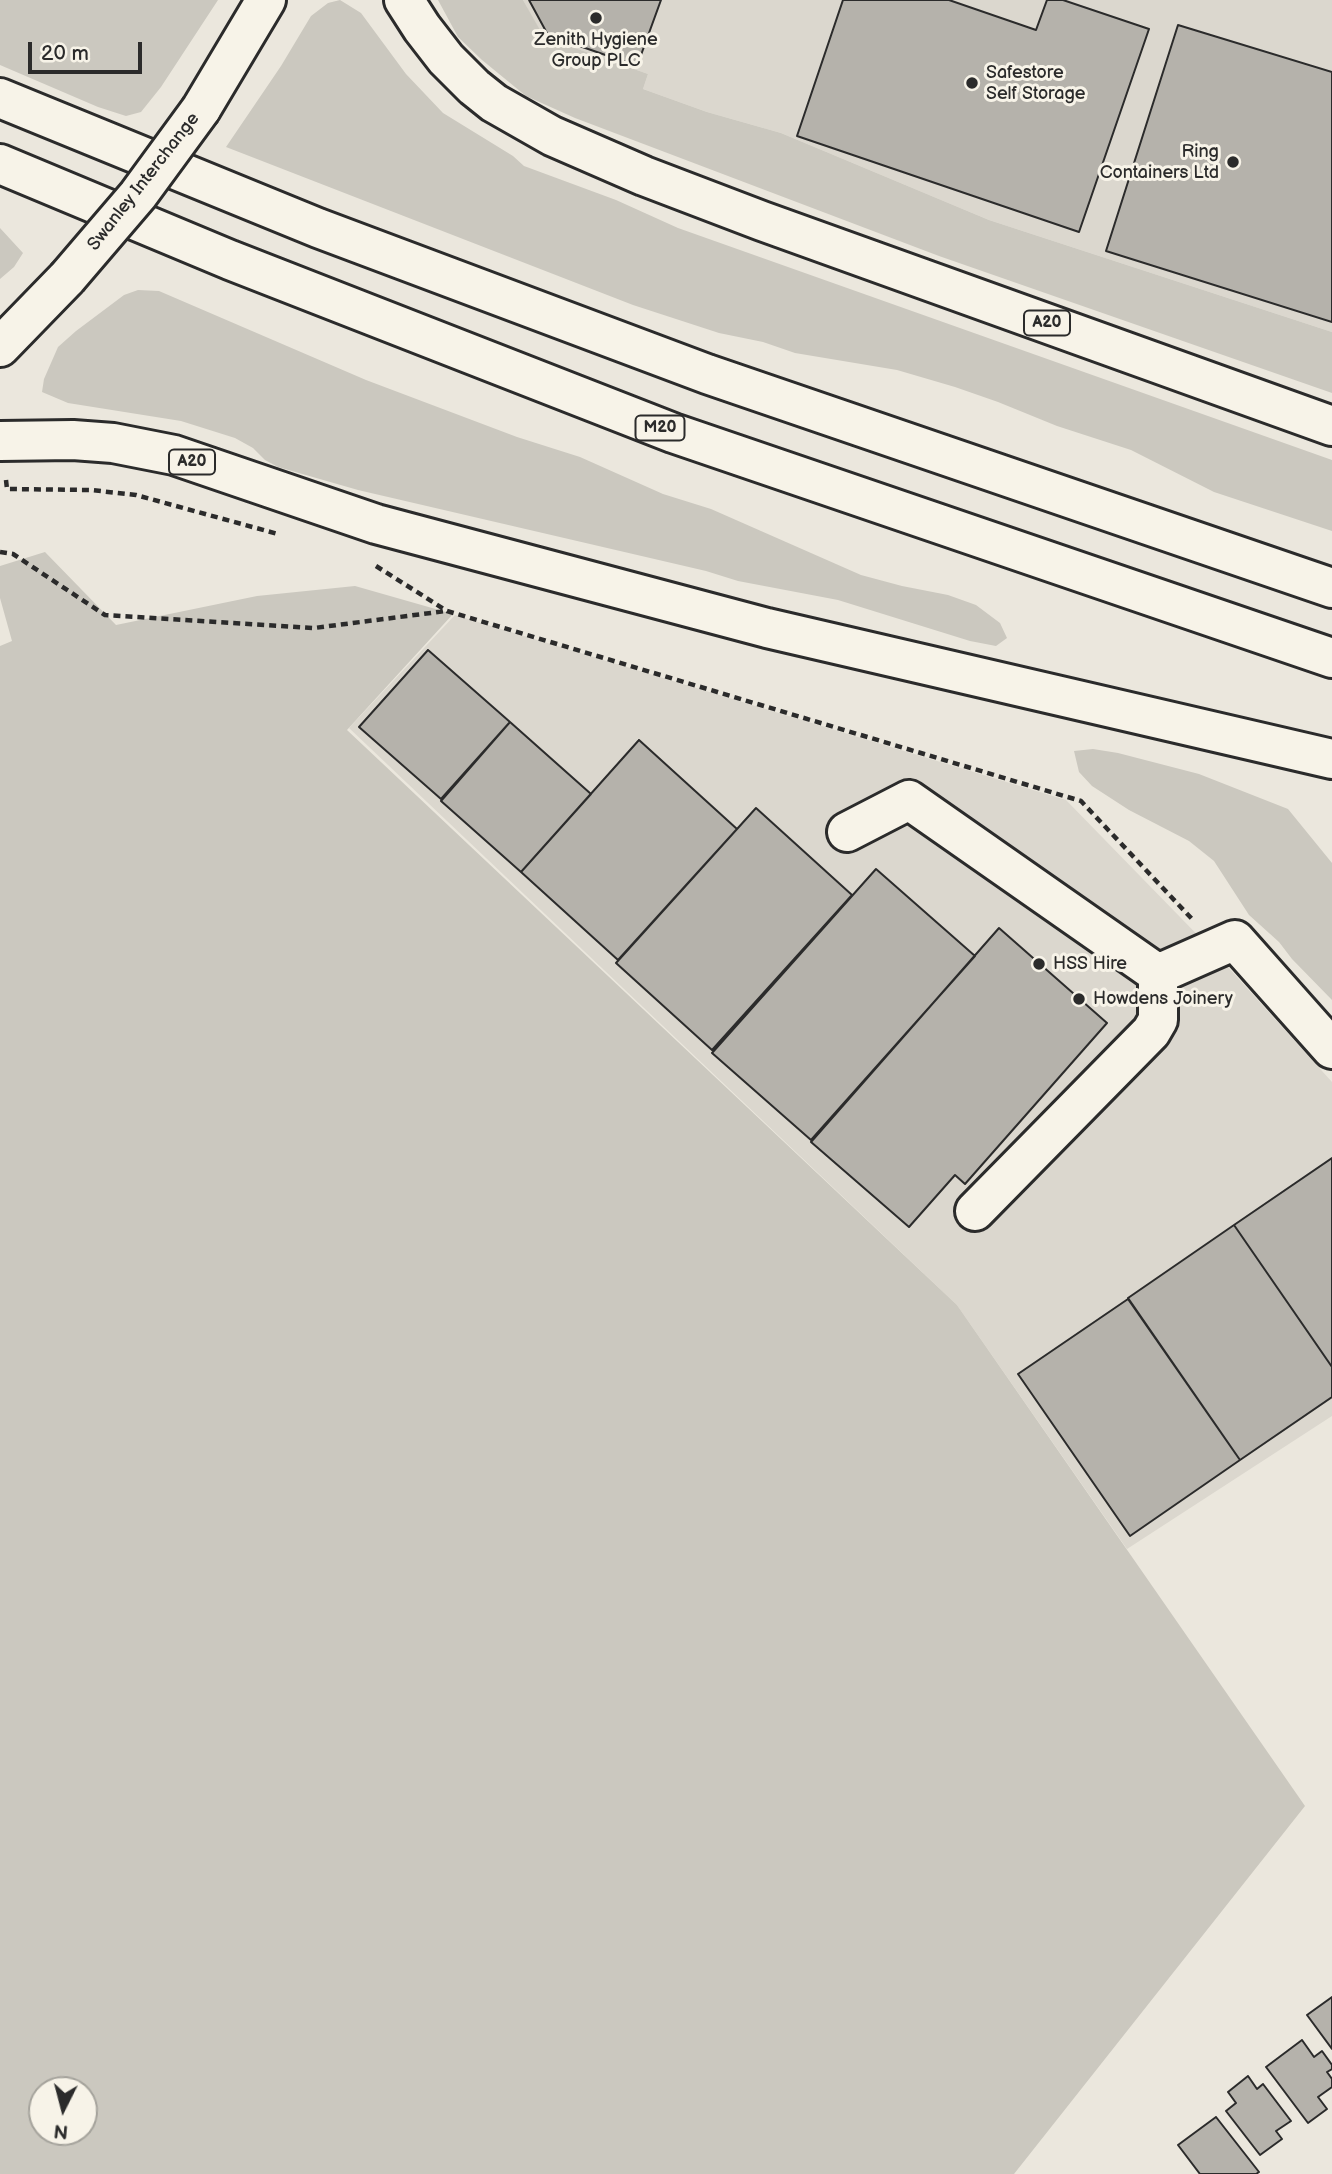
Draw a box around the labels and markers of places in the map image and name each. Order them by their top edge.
marker: Zenith Hygiene Group PLC [588,10,604,26]
place label: Zenith Hygiene Group PLC [534,29,658,72]
place label: Safestore Self Storage [986,62,1086,104]
marker: Safestore Self Storage [964,75,980,91]
place label: Ring Containers Ltd [1100,141,1219,184]
marker: Ring Containers Ltd [1225,154,1241,170]
place label: HSS Hire [1053,953,1127,975]
marker: HSS Hire [1031,956,1047,972]
place label: Howdens Joinery [1093,988,1233,1010]
marker: Howdens Joinery [1071,991,1087,1007]

